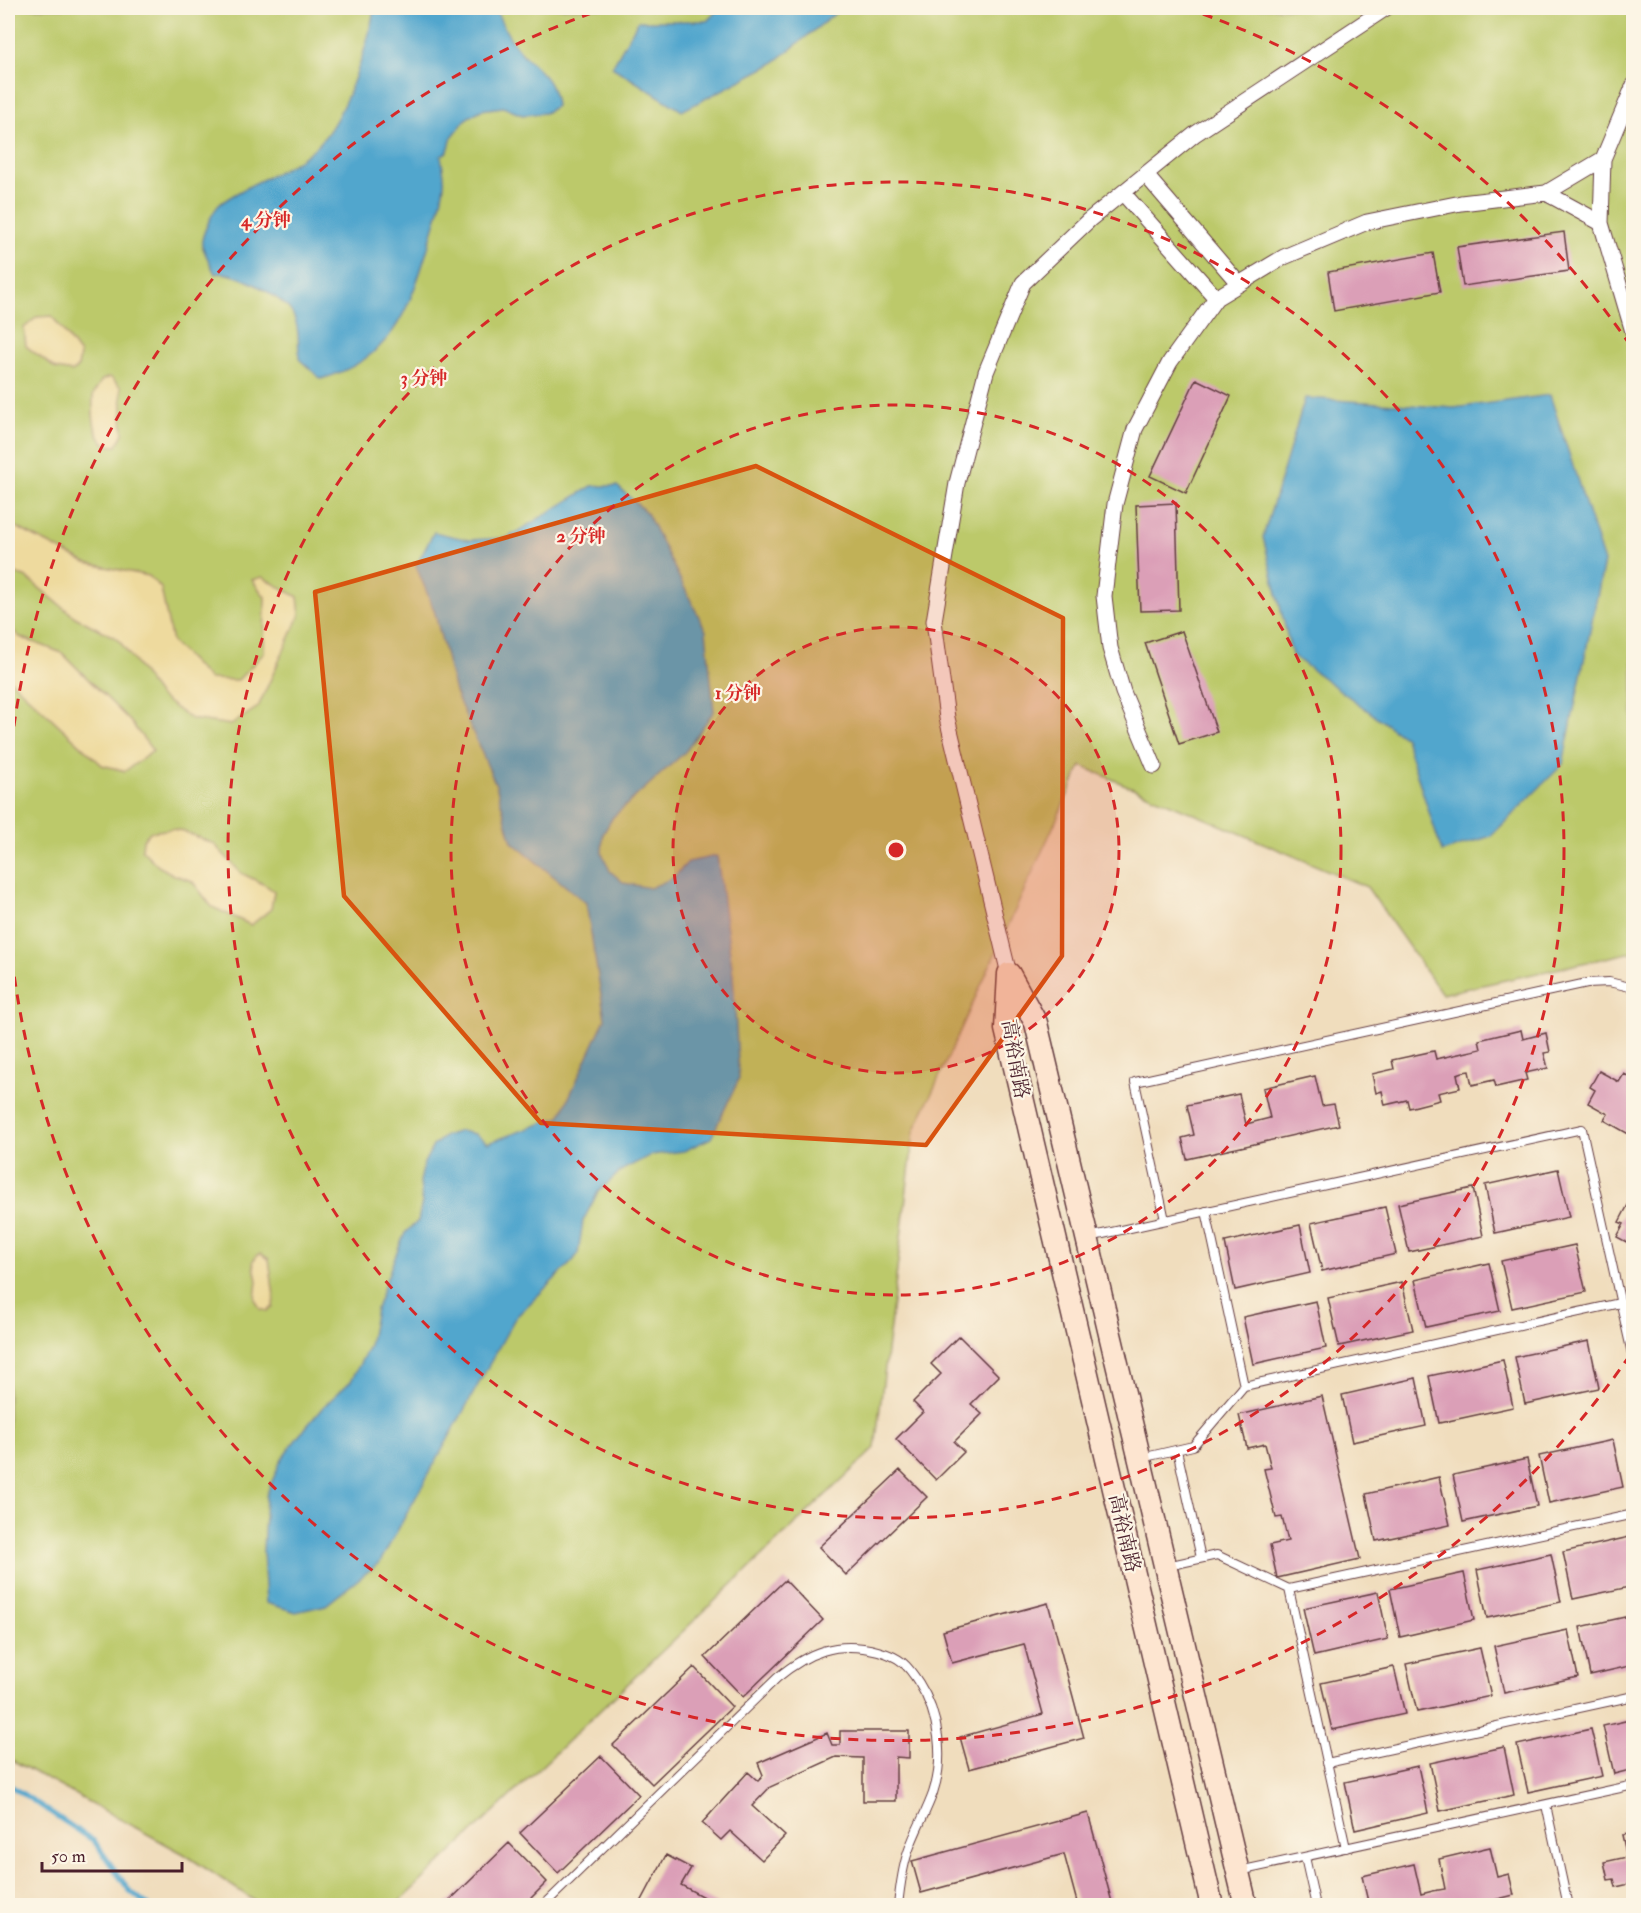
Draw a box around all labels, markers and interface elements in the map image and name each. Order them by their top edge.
text: 4 分钟 [240,209,291,232]
text: 3 分钟 [401,367,447,390]
text: 2 分钟 [557,525,605,548]
text: 1 分钟 [715,682,761,705]
centre of rings [886,840,906,860]
street label: 高裕南路 [996,1018,1035,1101]
street label: 高裕南路 [1103,1491,1146,1575]
scale bar [42,1835,182,1873]
text: 50 m [51,1845,86,1868]

